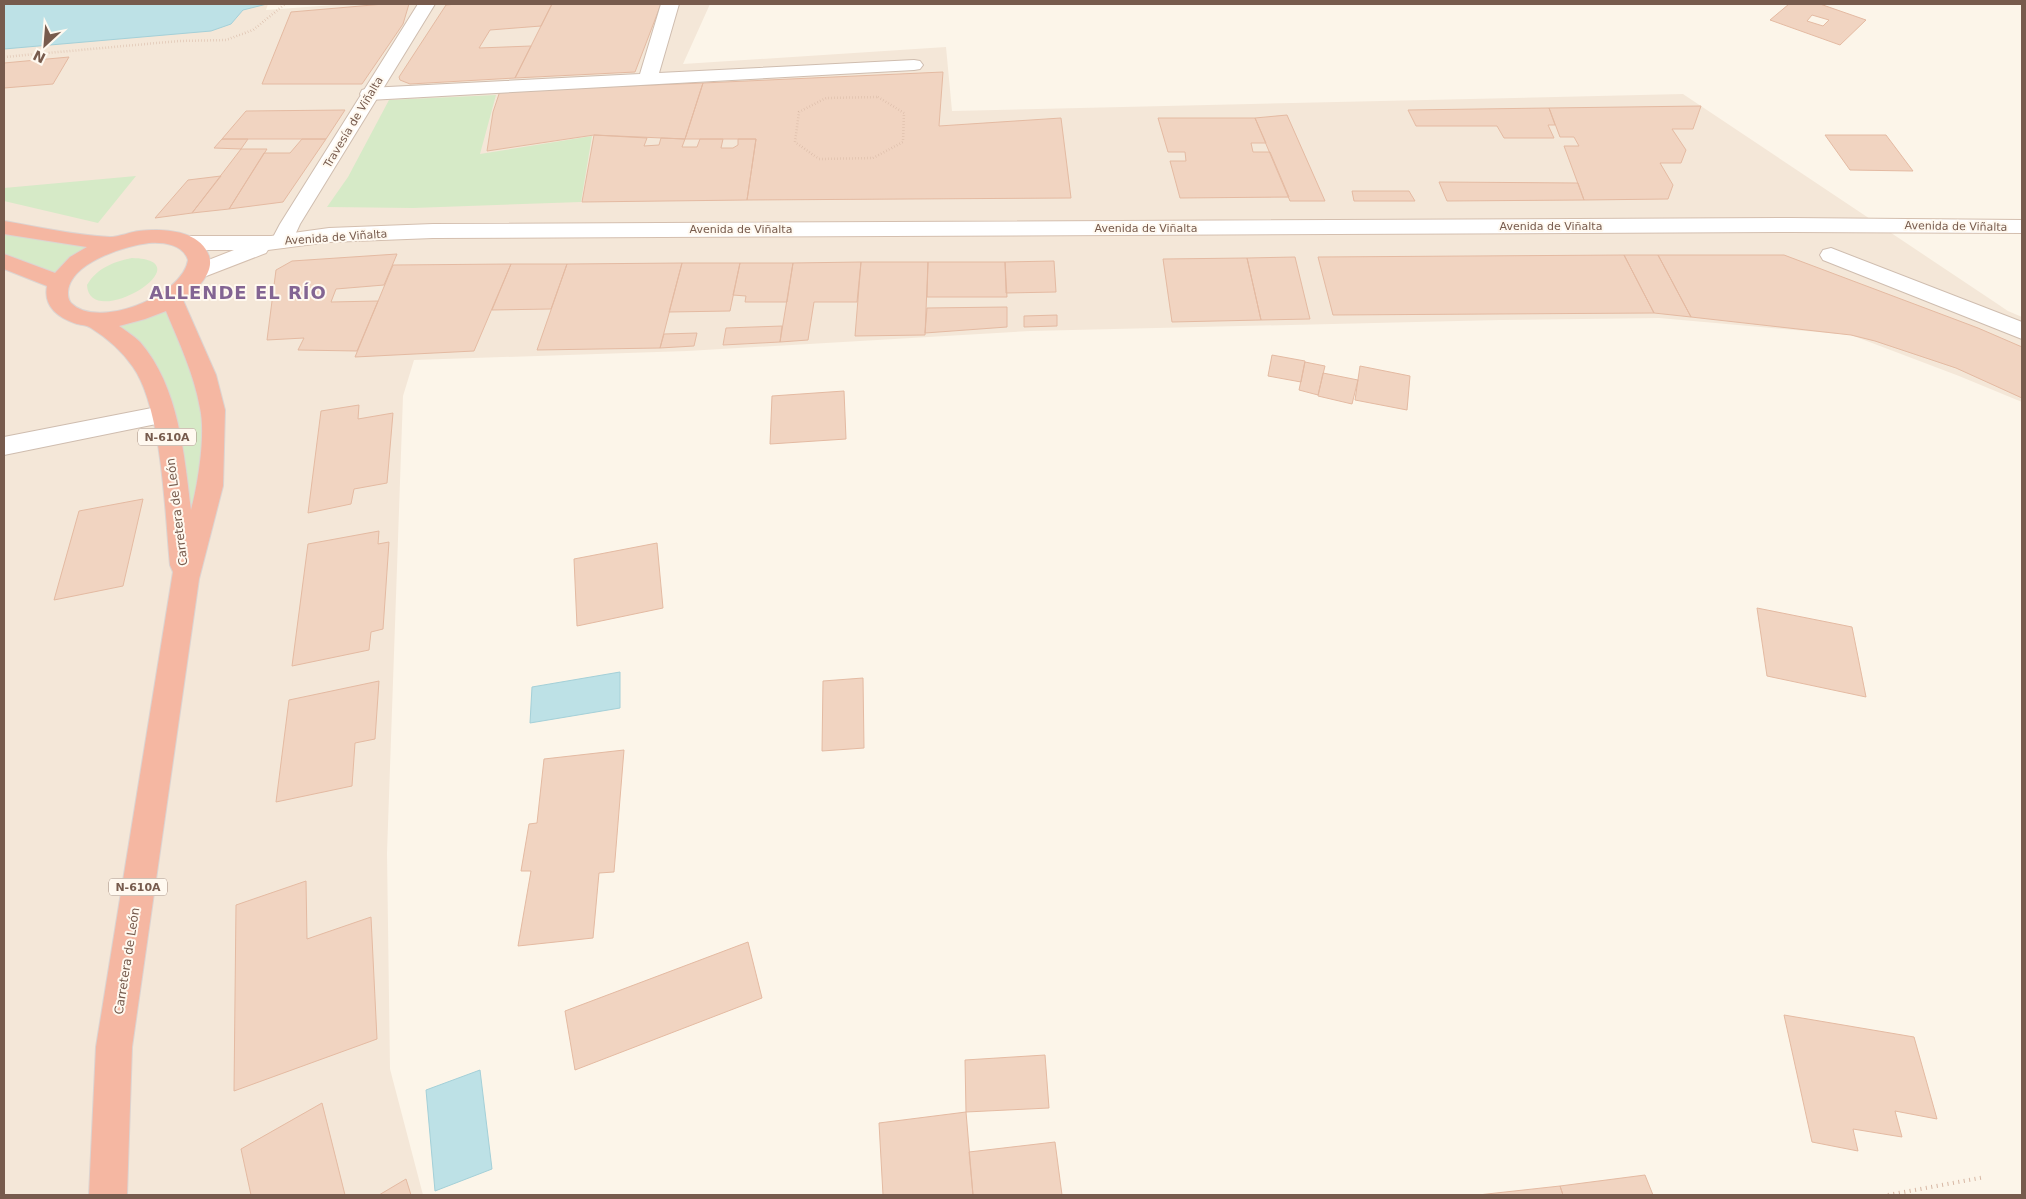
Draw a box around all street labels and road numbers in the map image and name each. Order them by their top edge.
street label: Travesía de Viñalta [321,74,386,171]
street label: Avenida de Viñalta [1904,219,2008,234]
street label: Avenida de Viñalta [1500,220,1602,233]
street label: Avenida de Viñalta [1095,222,1197,235]
street label: Avenida de Viñalta [690,223,792,236]
street label: Avenida de Viñalta [284,227,388,248]
road number: N-610A [138,428,196,446]
street label: Carretera de León [163,457,191,567]
road number: N-610A [109,879,167,896]
street label: Carretera de León [112,906,142,1016]

